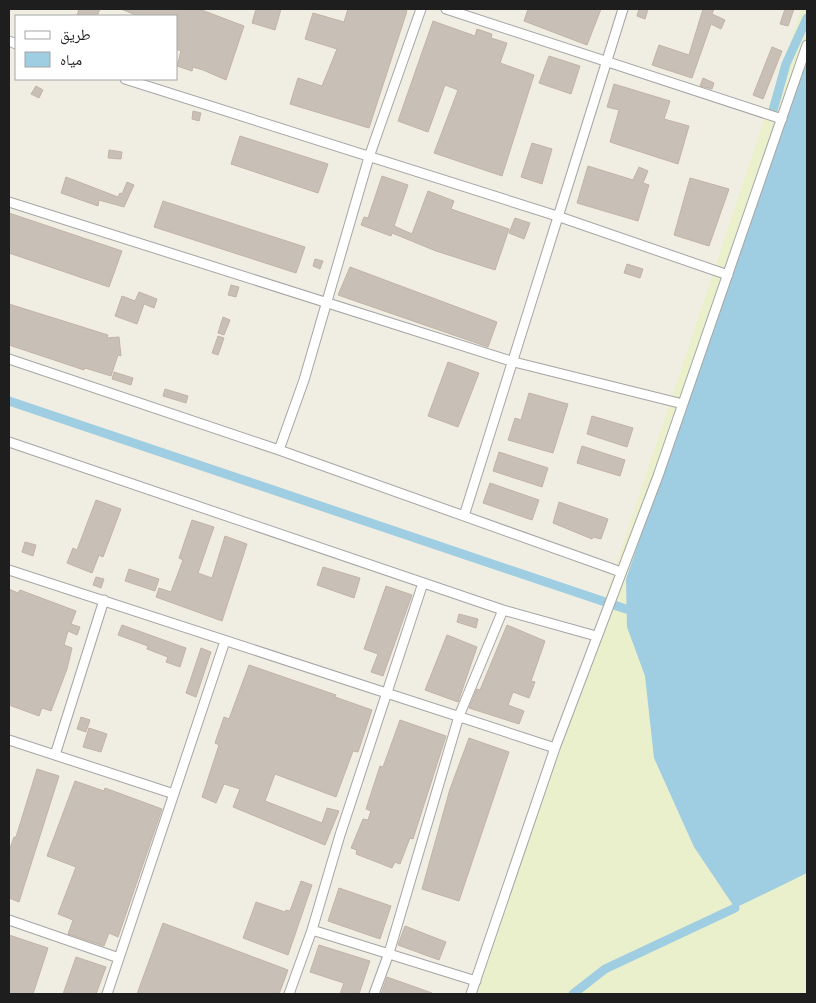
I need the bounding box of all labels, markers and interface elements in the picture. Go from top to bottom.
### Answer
legend [15,15,178,80]
text: طريق [60,26,91,45]
text: مياه [60,51,82,69]

